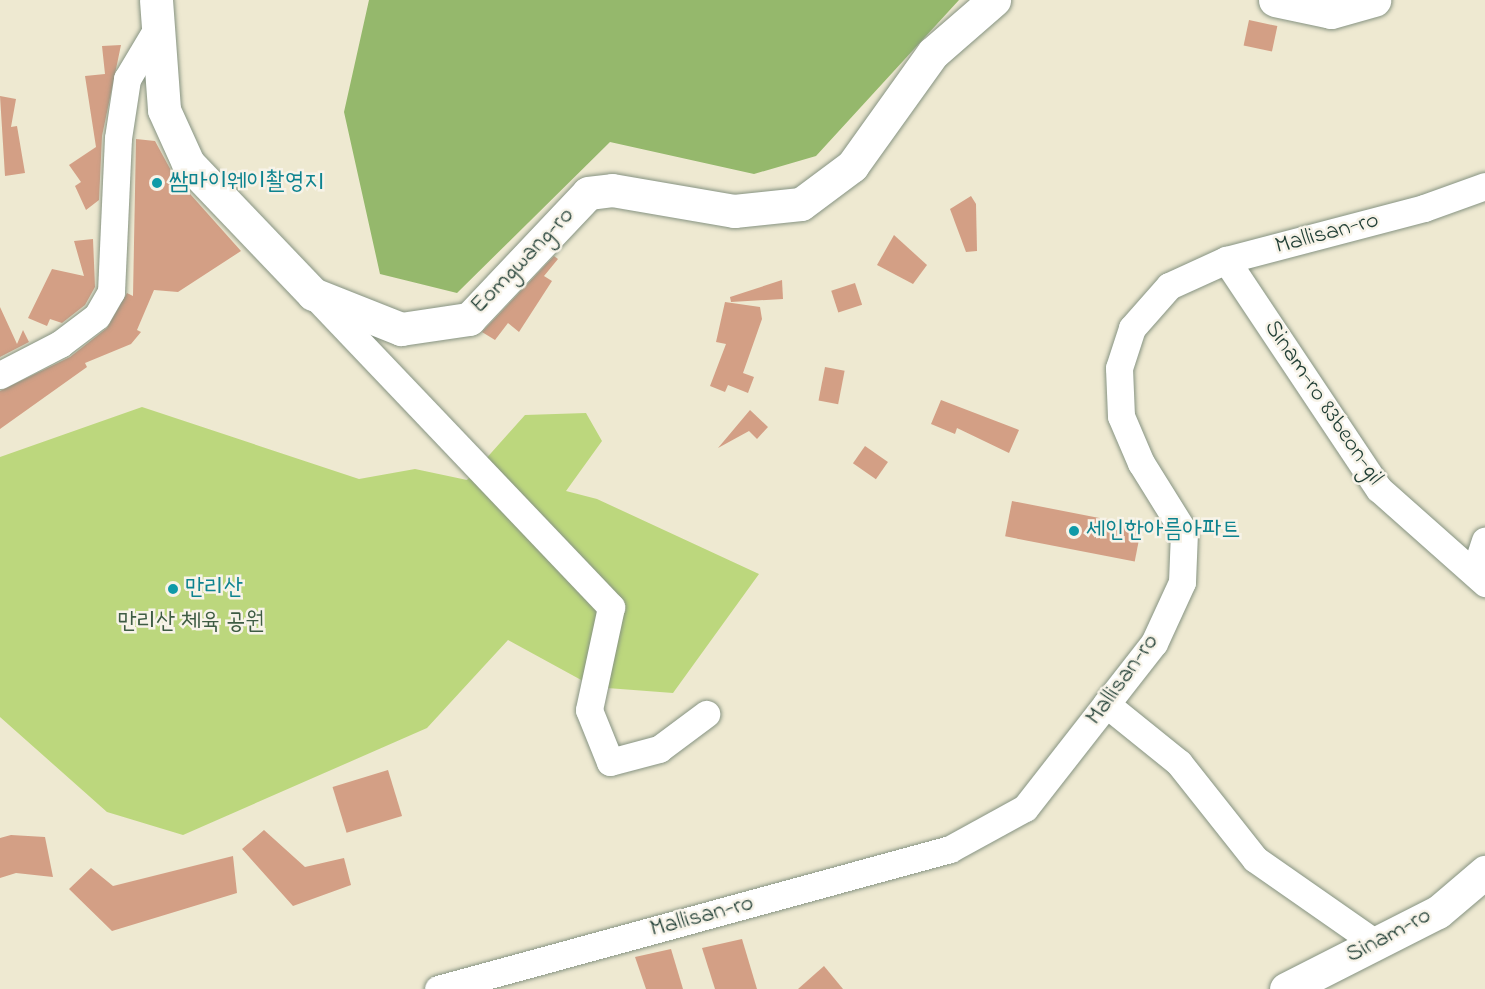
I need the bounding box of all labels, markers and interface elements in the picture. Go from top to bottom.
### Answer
place label: 쌈마이웨이촬영지 [169,169,324,197]
marker: 쌈마이웨이촬영지 [150,176,164,190]
street label: Eomgwang-ro [465,202,581,320]
street label: Mallisan-ro [1272,206,1382,262]
street label: Sinam-ro 83beon-gil [1257,315,1389,491]
place label: 세인한아름아파트 [1086,517,1240,545]
marker: 세인한아름아파트 [1067,524,1081,538]
place label: 만리산 [185,575,243,603]
marker: 만리산 [166,582,180,596]
park label: 만리산 체육 공원 [117,609,265,637]
street label: Mallisan-ro [1080,629,1166,731]
street label: Mallisan-ro [647,889,757,945]
street label: Sinam-ro [1342,902,1436,970]

